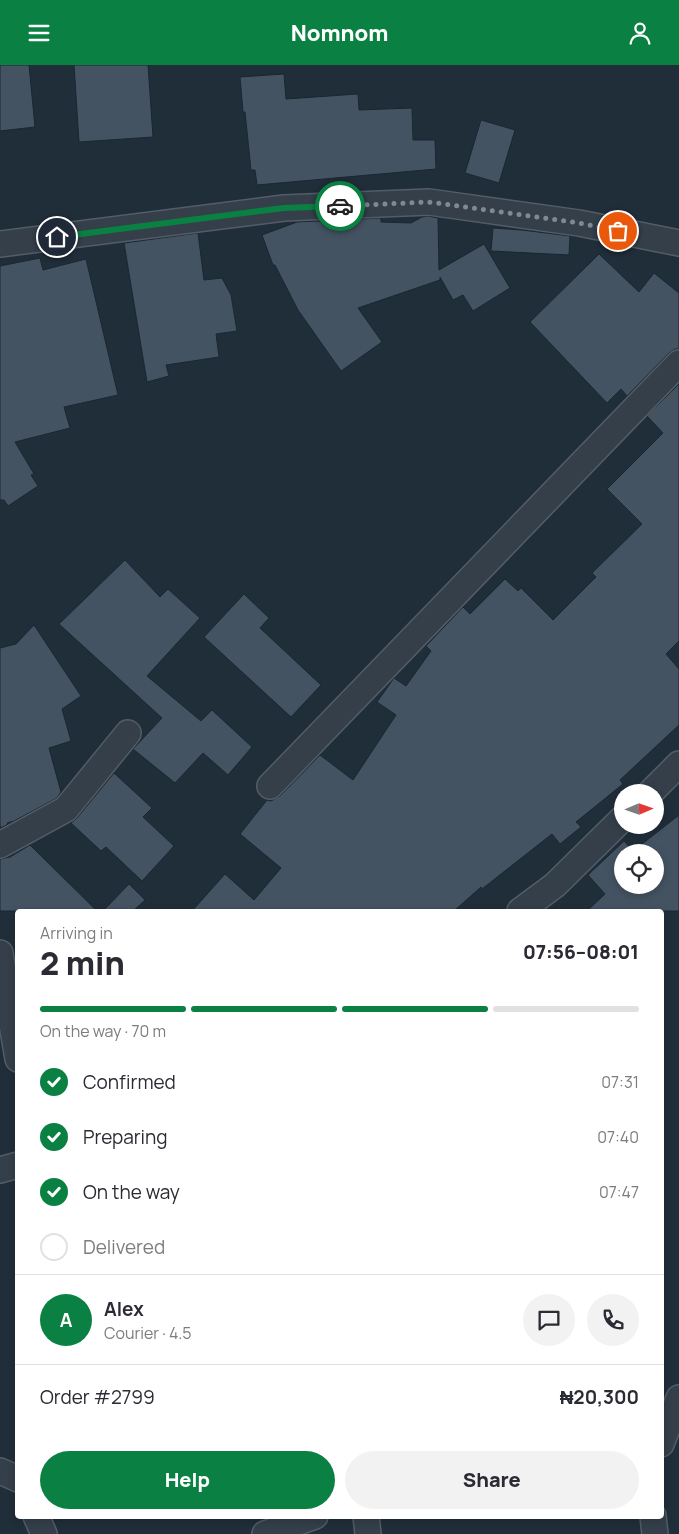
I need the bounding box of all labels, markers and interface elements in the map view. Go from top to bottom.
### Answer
text: Nomnom [291,18,388,48]
icon: menu [25,19,53,47]
icon: person [626,19,654,47]
courier [315,181,365,231]
icon: car [326,192,354,220]
pin [597,210,639,252]
pin [36,216,78,258]
icon: bag [604,217,632,245]
icon: home [43,223,71,251]
north arrow [614,784,664,834]
map controls [614,784,664,894]
button: locate [614,844,664,894]
text: Arriving in [40,922,113,944]
text: 07:56–08:01 [523,939,639,965]
text: 2 min [40,941,125,985]
text: On the way · 70 m [40,1020,166,1042]
icon: check [40,1068,68,1096]
text: Confirmed [83,1069,176,1095]
text: 07:31 [601,1071,639,1093]
icon: check [40,1123,68,1151]
text: Preparing [83,1124,168,1150]
text: 07:40 [597,1126,639,1148]
icon: check [40,1178,68,1206]
text: On the way [83,1179,180,1205]
text: 07:47 [599,1181,639,1203]
text: Delivered [83,1234,165,1260]
button: chat [523,1294,575,1346]
button: phone [587,1294,639,1346]
text: Alex [104,1296,144,1322]
text: A [60,1307,72,1333]
text: Courier · 4.5 [104,1322,191,1344]
text: Order #2799 [40,1384,155,1410]
text: ₦20,300 [560,1384,639,1410]
button: Help [40,1451,335,1509]
button: Share [345,1451,639,1509]

